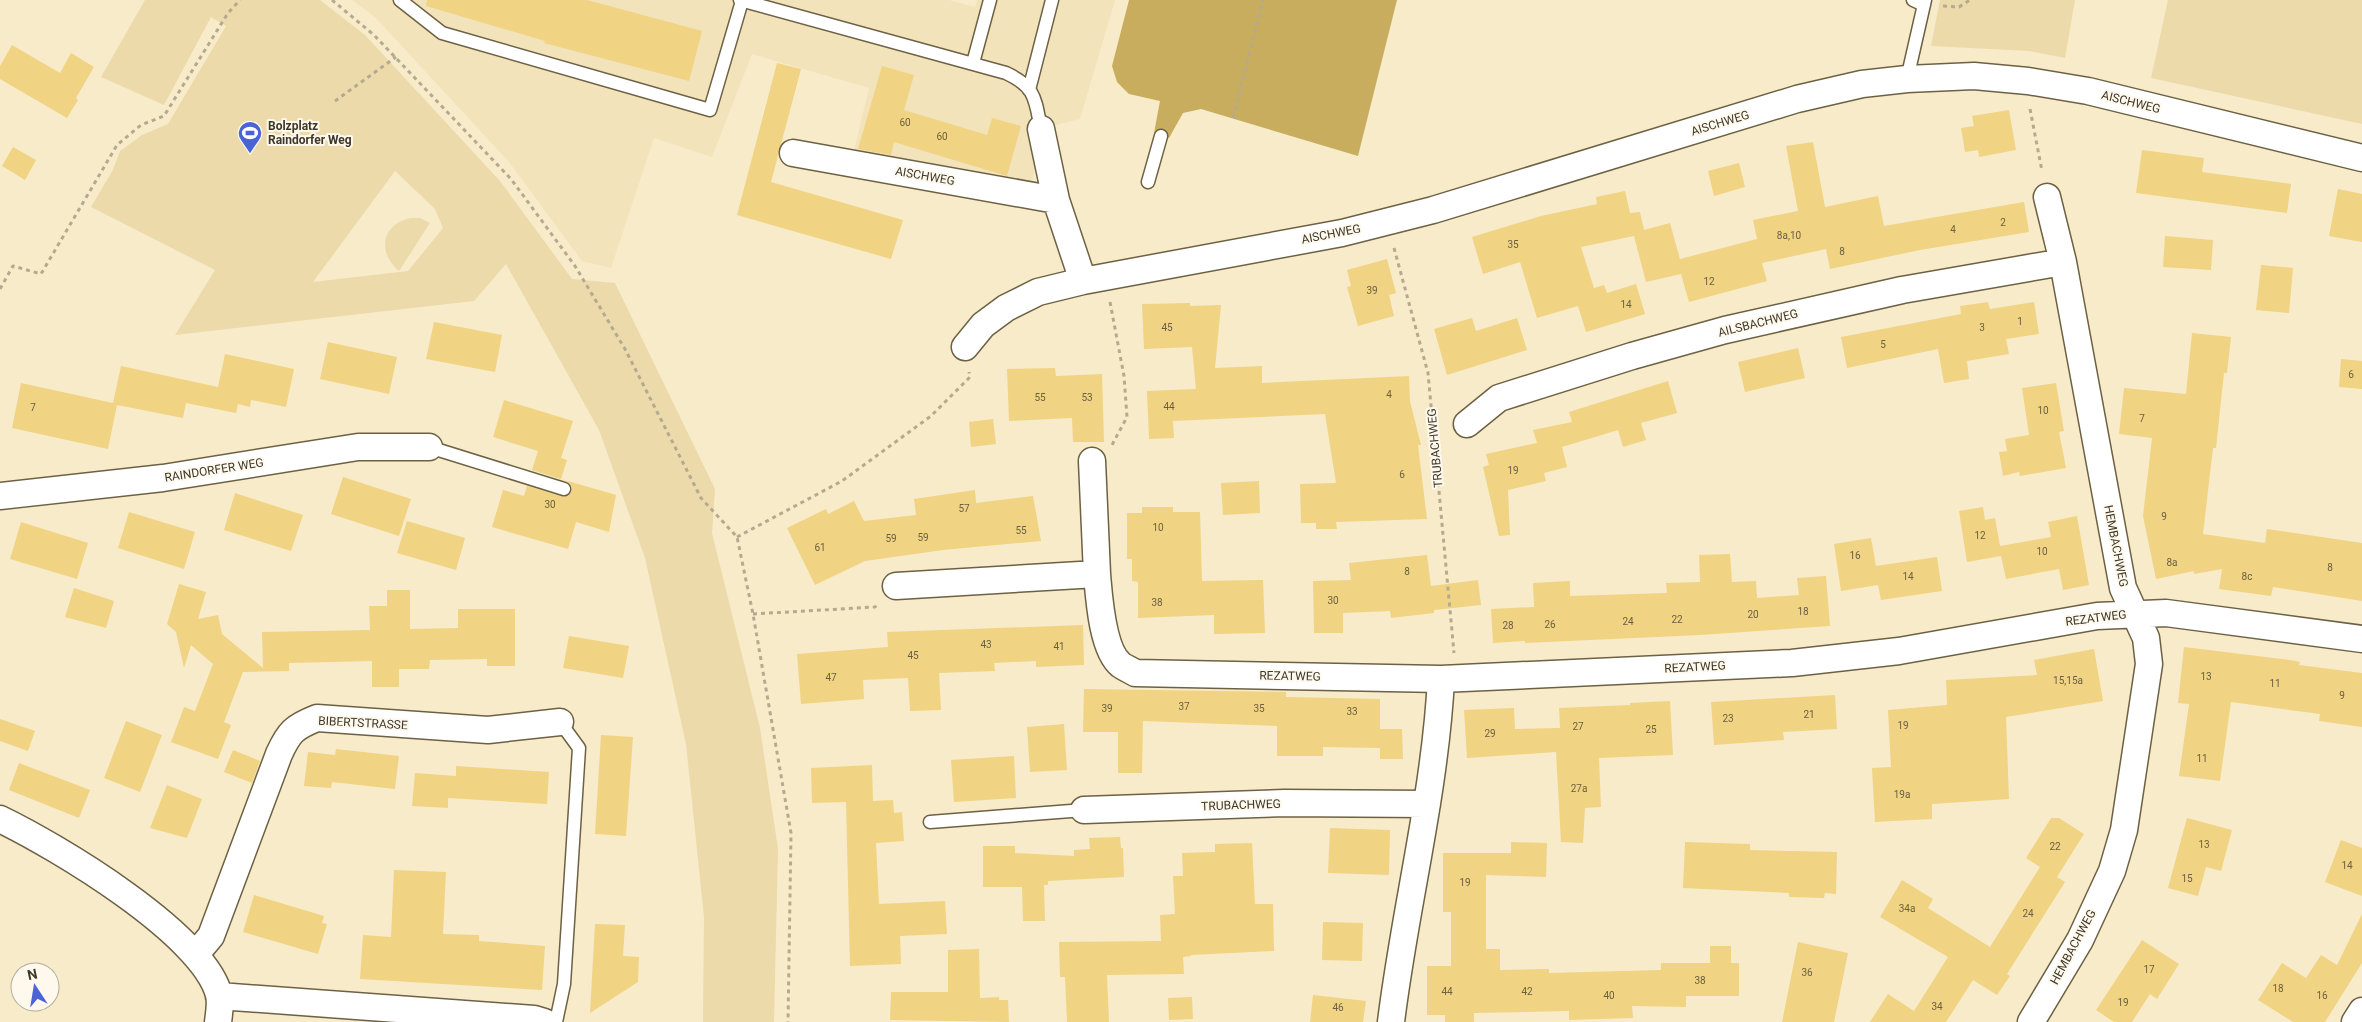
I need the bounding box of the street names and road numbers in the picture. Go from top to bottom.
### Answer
street label: AISCHWEG [2100,88,2162,116]
street label: AISCHWEG [1689,108,1751,138]
street label: AISCHWEG [894,164,956,188]
street label: AISCHWEG [1300,221,1362,247]
street label: AILSBACHWEG [1717,306,1799,340]
street label: TRUBACHWEG [1425,408,1445,488]
street label: RAINDORFER WEG [163,455,265,485]
street label: HEMBACHWEG [2101,504,2131,588]
street label: REZATWEG [2065,607,2127,629]
street label: REZATWEG [1664,658,1726,676]
street label: REZATWEG [1259,668,1321,684]
street label: BIBERTSTRASSE [318,714,408,732]
street label: TRUBACHWEG [1201,797,1281,813]
street label: HEMBACHWEG [2047,907,2099,987]

